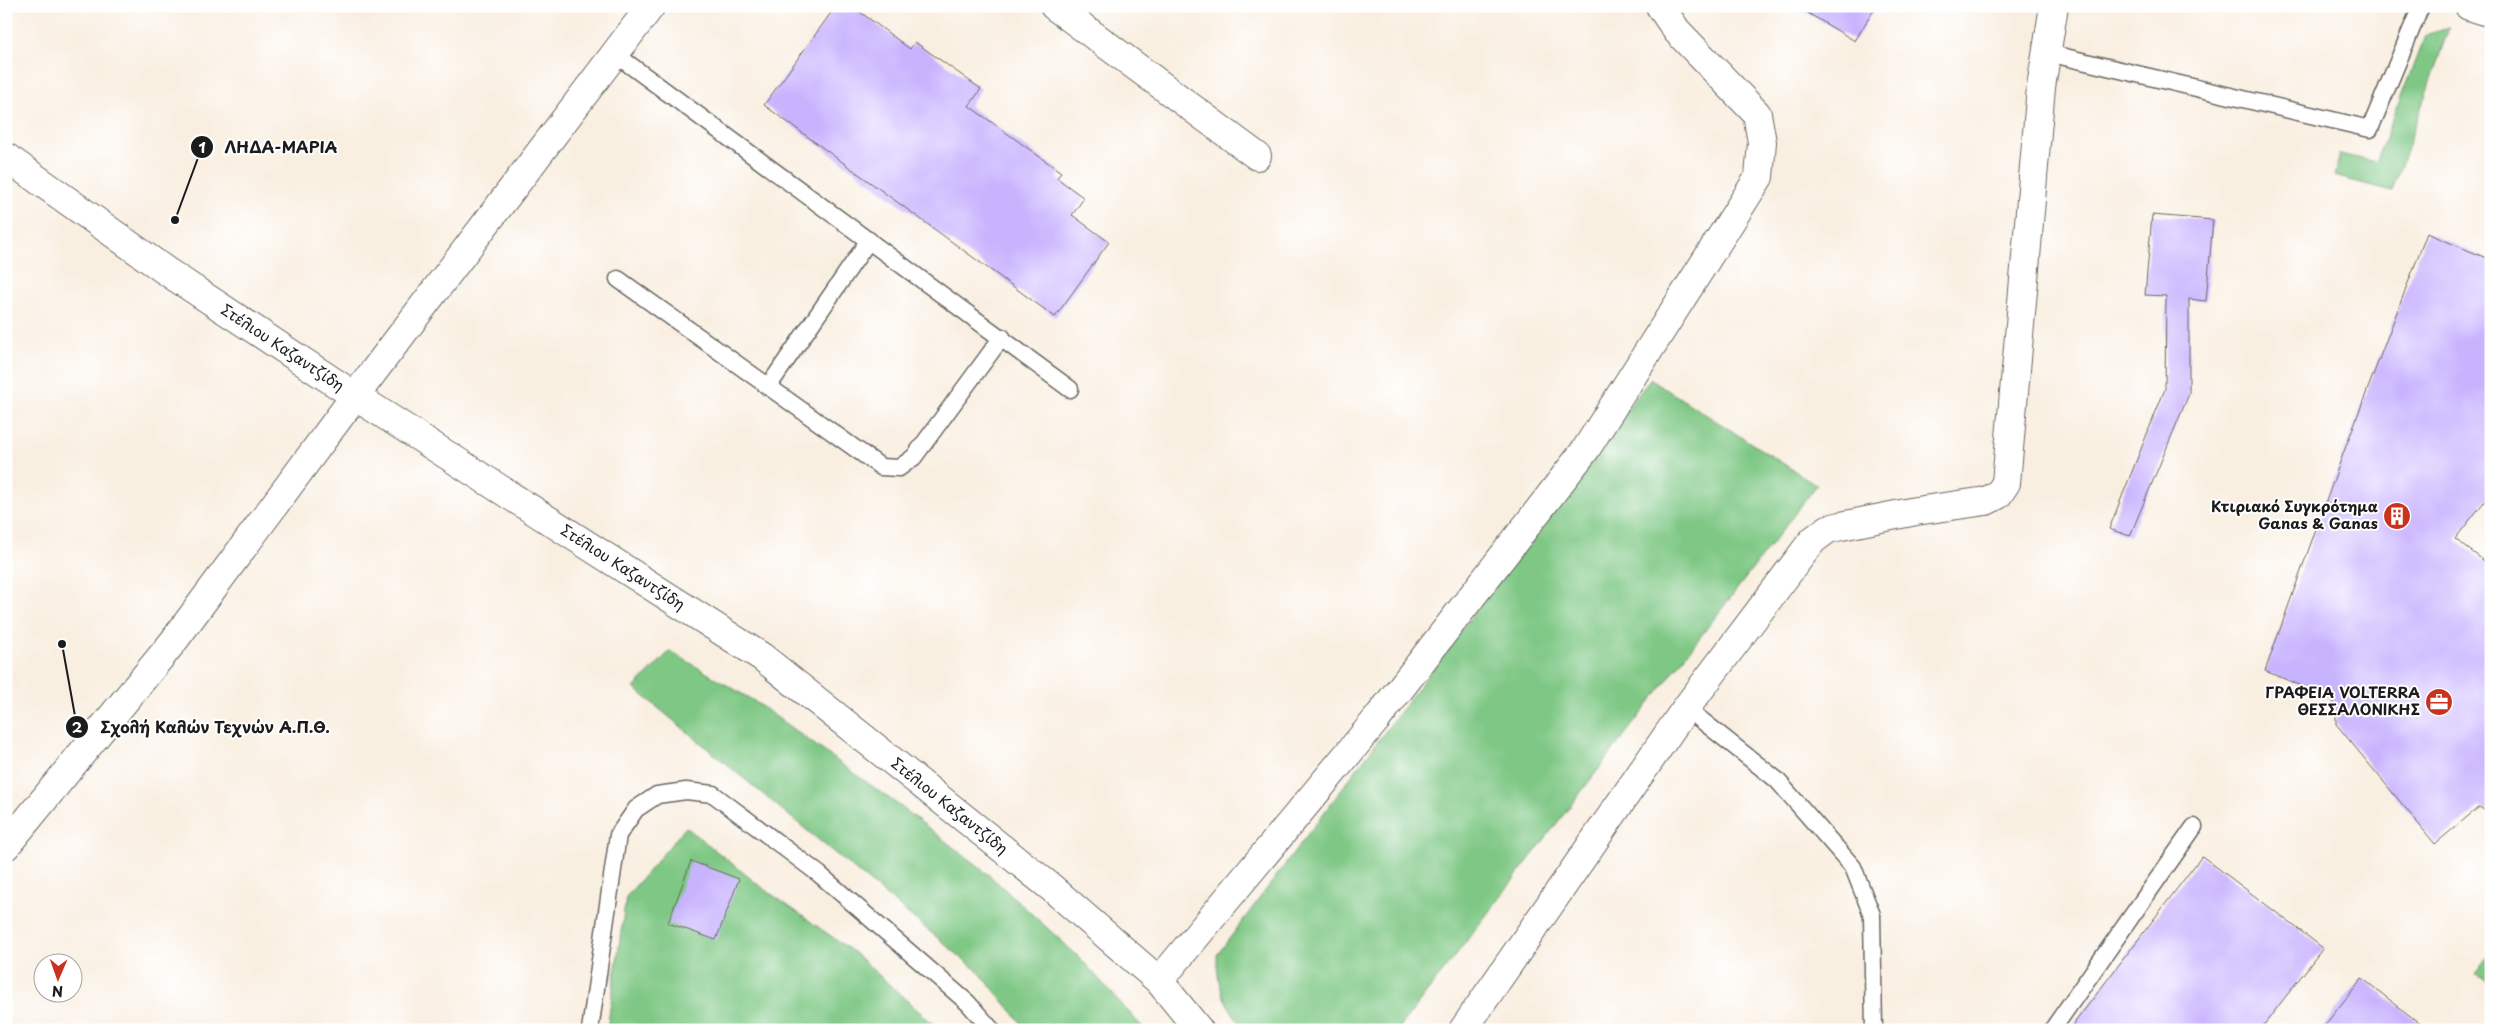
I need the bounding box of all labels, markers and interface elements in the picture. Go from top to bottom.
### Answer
callout: ΛΗΔΑ-ΜΑΡΙΑ [190,132,348,163]
text: ΛΗΔΑ-ΜΑΡΙΑ [224,134,338,158]
text: 1 [198,135,206,158]
street label: Στέλιου Καζαντζίδη [217,297,350,396]
place label: Κτιριακό Συγκρότημα Ganas & Ganas [2211,494,2378,534]
building icon: Κτιριακό Συγκρότημα Ganas & Ganas [2382,501,2412,531]
street label: Στέλιου Καζαντζίδη [557,518,690,615]
place label: ΓΡΑΦΕΙΑ VOLTERRA ΘΕΣΣΑΛΟΝΙΚΗΣ [2265,680,2420,720]
office icon: ΓΡΑΦΕΙΑ VOLTERRA ΘΕΣΣΑΛΟΝΙΚΗΣ [2424,687,2454,717]
callout: Σχολή Καλών Τεχνών Α.Π.Θ. [65,712,340,743]
text: Σχολή Καλών Τεχνών Α.Π.Θ. [100,714,330,738]
text: 2 [72,715,83,738]
street label: Στέλιου Καζαντζίδη [887,751,1014,859]
north arrow [32,954,82,1004]
text: N [52,981,63,1002]

